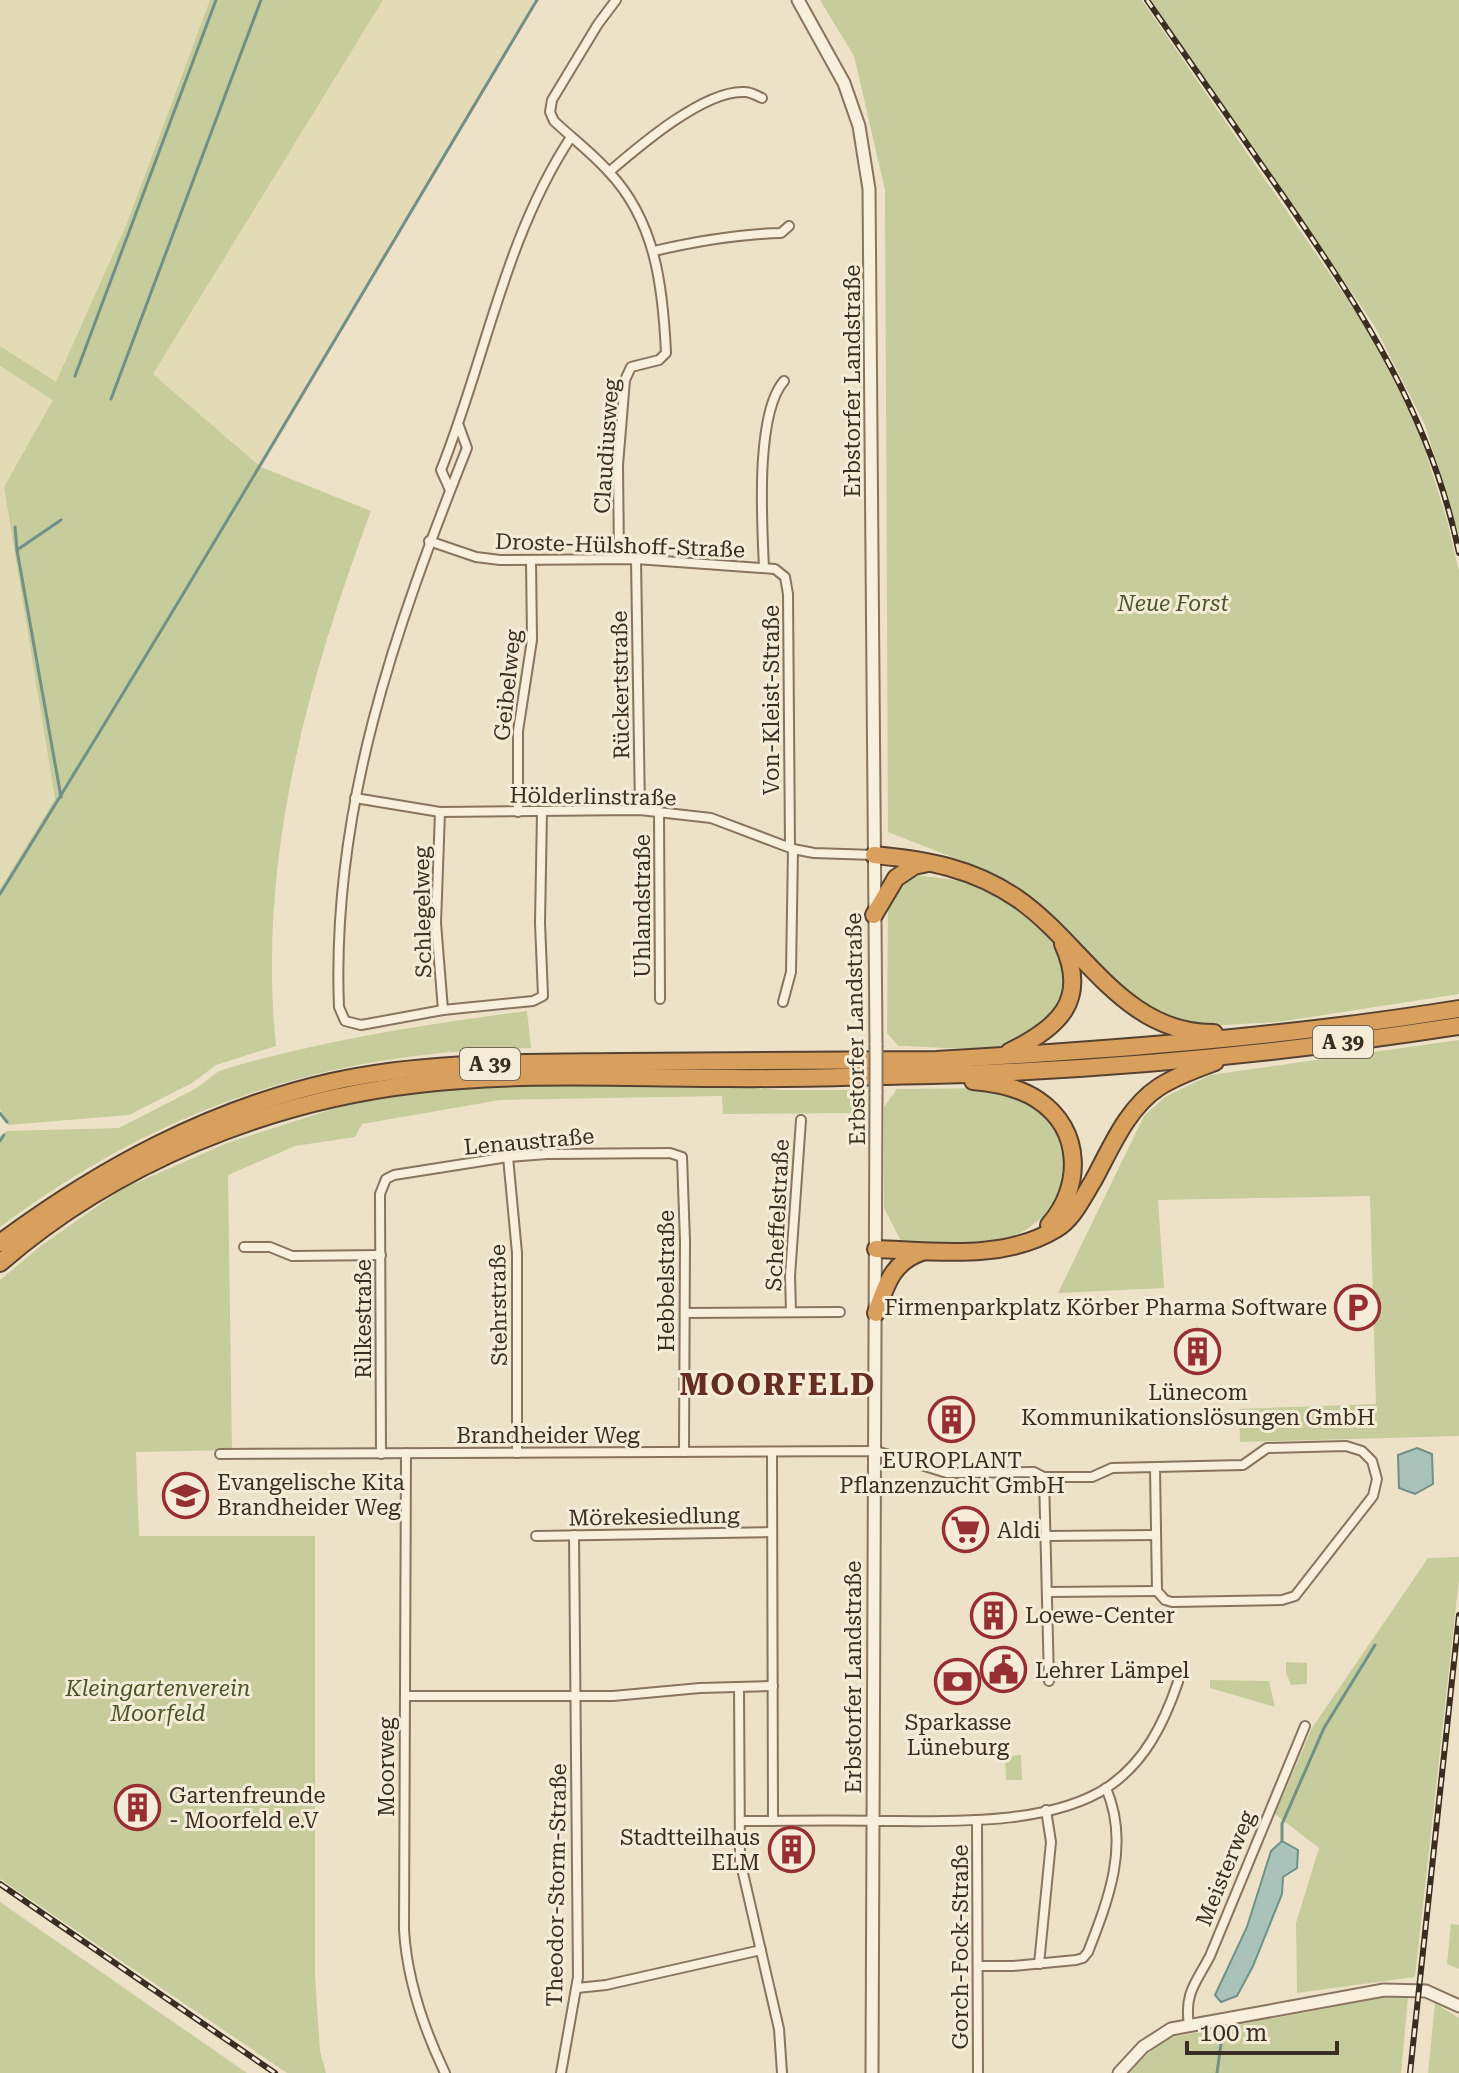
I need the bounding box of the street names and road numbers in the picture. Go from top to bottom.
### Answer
street label: Erbstorfer Landstraße [840,265,865,497]
street label: Claudiusweg [589,377,624,515]
street label: Droste-Hülshoff-Straße [495,529,745,562]
street label: Von-Kleist-Straße [759,605,784,795]
street label: Rückertstraße [607,610,634,760]
street label: Geibelweg [489,628,526,742]
street label: Hölderlinstraße [509,783,677,810]
street label: Uhlandstraße [630,834,655,978]
street label: Schlegelweg [409,845,436,978]
street label: Erbstorfer Landstraße [841,912,870,1146]
road number: A 39 [1313,1026,1373,1058]
road number: A 39 [460,1048,520,1080]
street label: Lenaustraße [463,1123,595,1160]
street label: Scheffelstraße [761,1138,794,1292]
street label: Hebbelstraße [654,1210,679,1352]
street label: Stehrstraße [485,1244,512,1366]
street label: Rilkestraße [351,1259,376,1379]
street label: Brandheider Weg [456,1423,640,1448]
street label: Mörekesiedlung [568,1502,740,1530]
street label: Erbstorfer Landstraße [841,1561,866,1793]
street label: Moorweg [374,1717,399,1817]
street label: Theodor-Storm-Straße [542,1763,571,2007]
street label: Meisterweg [1191,1806,1260,1930]
street label: Gorch-Fock-Straße [948,1844,973,2050]

